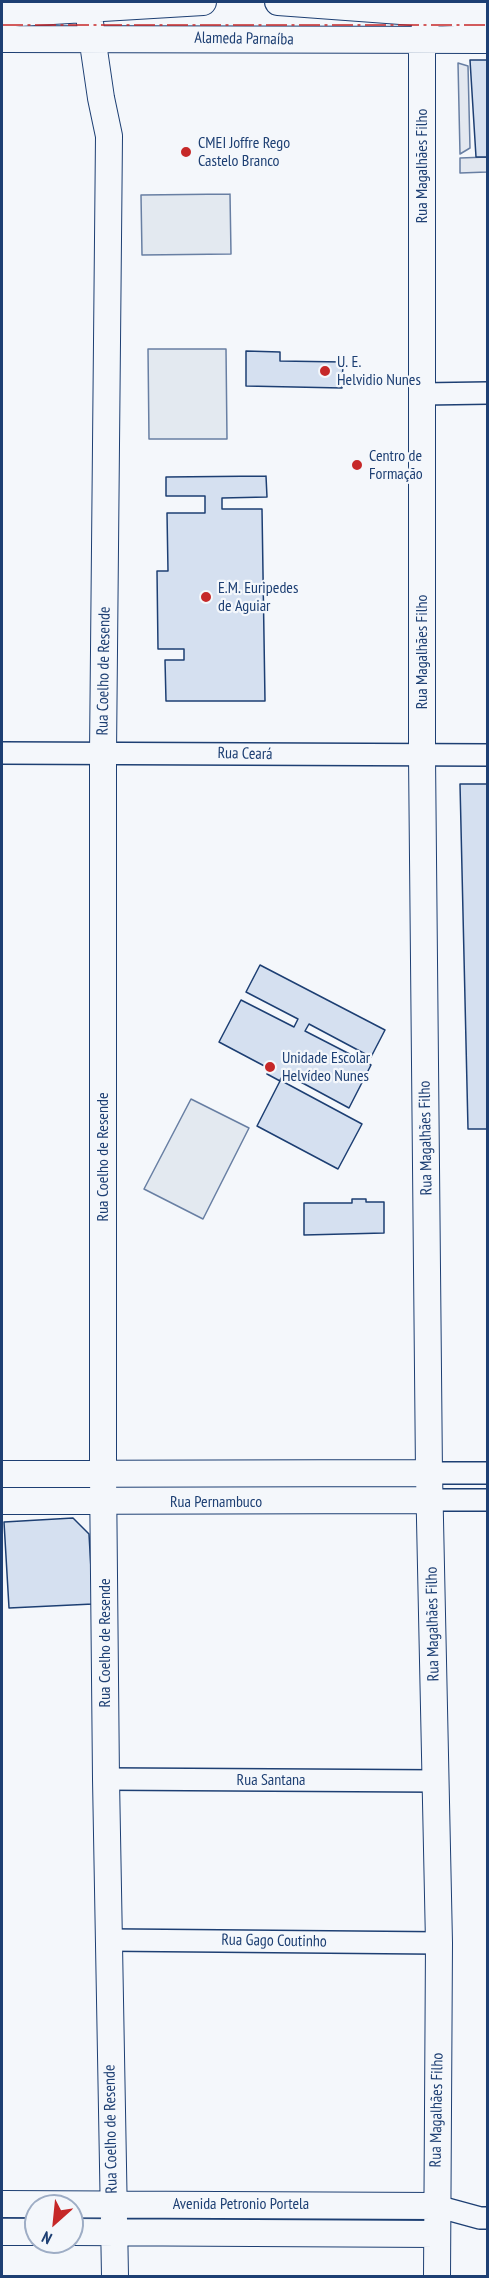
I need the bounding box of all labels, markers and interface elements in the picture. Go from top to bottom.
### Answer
street label: Alameda Parnaíba [194,29,294,49]
street label: Rua Magalhães Filho [412,109,432,223]
place label: CMEI Joffre Rego Castelo Branco [198,133,290,171]
marker: CMEI Joffre Rego Castelo Branco [179,145,193,159]
place label: U. E. Helvidio Nunes [337,352,421,390]
marker: U. E. Helvidio Nunes [318,364,332,378]
place label: Centro de Formação [369,446,423,484]
marker: Centro de Formação [350,458,364,472]
place label: E.M. Euripedes de Aguiar [218,578,298,616]
marker: E.M. Euripedes de Aguiar [199,590,213,604]
street label: Rua Magalhães Filho [412,595,432,709]
street label: Rua Coelho de Resende [93,606,115,736]
street label: Rua Ceará [217,744,273,764]
place label: Unidade Escolar Helvídeo Nunes [282,1048,370,1086]
marker: Unidade Escolar Helvídeo Nunes [263,1060,277,1074]
street label: Rua Magalhães Filho [415,1081,437,1195]
street label: Rua Coelho de Resende [93,1092,113,1222]
street label: Rua Pernambuco [170,1492,262,1512]
street label: Rua Magalhães Filho [422,1567,444,1681]
street label: Rua Coelho de Resende [95,1578,115,1708]
street label: Rua Santana [237,1770,305,1790]
street label: Rua Gago Coutinho [221,1930,327,1952]
street label: Rua Magalhães Filho [426,2053,448,2167]
street label: Rua Coelho de Resende [100,2064,122,2194]
north arrow [24,2194,84,2254]
street label: Avenida Petronio Portela [173,2194,309,2214]
text: N [38,2227,55,2249]

